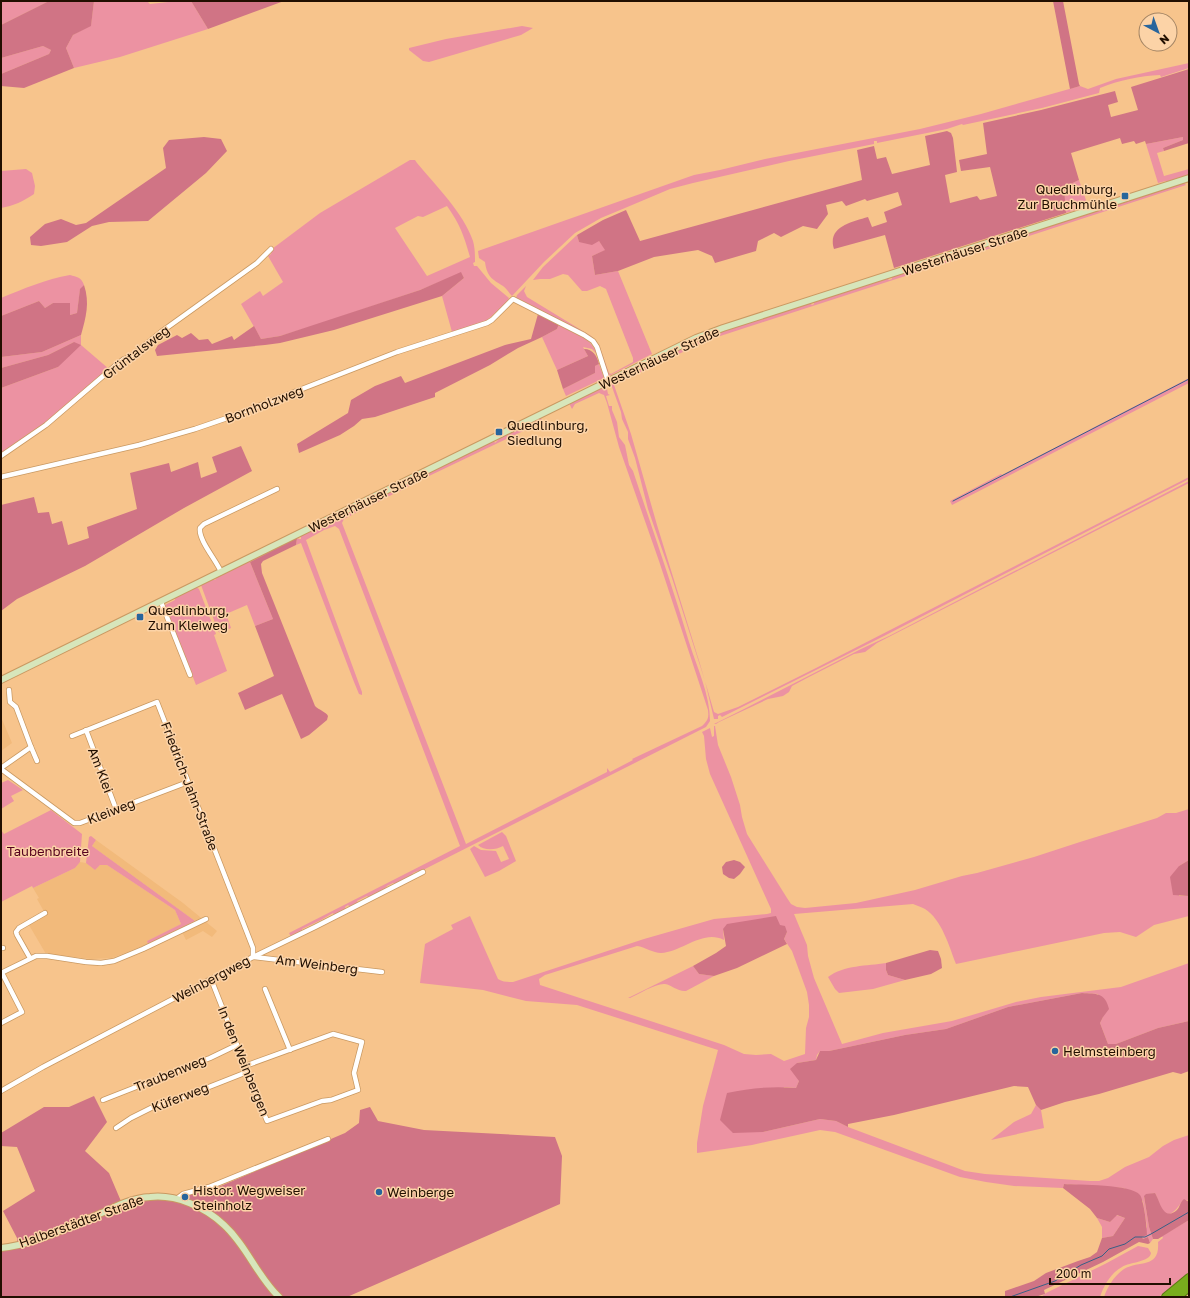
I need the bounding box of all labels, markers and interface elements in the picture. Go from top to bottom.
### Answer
north arrow [1138,12,1178,52]
text: N [1157,32,1172,48]
place label: Quedlinburg, Zur Bruchmühle [1018,181,1117,212]
marker: Quedlinburg, Zur Bruchmühle [1120,191,1130,201]
street label: Westerhäuser Straße [900,223,1030,279]
street label: Grüntalsweg [99,322,173,382]
street label: Westerhäuser Straße [596,323,722,393]
street label: Bornholzweg [223,382,305,426]
place label: Quedlinburg, Siedlung [507,417,588,448]
marker: Quedlinburg, Siedlung [494,427,504,437]
street label: Westerhäuser Straße [306,464,430,536]
place label: Quedlinburg, Zum Kleiweg [148,602,229,633]
marker: Quedlinburg, Zum Kleiweg [135,612,145,622]
street label: Friedrich-Jahn-Straße [158,719,222,853]
street label: Am Klei [85,745,117,795]
street label: Kleiweg [85,795,137,827]
park label: Taubenbreite [7,843,89,859]
street label: Am Weinberg [275,951,359,977]
street label: Weinbergweg [170,952,252,1006]
street label: In den Weinbergen [215,1004,273,1118]
place label: Helmsteinberg [1063,1043,1156,1059]
marker: Helmsteinberg [1050,1046,1060,1056]
street label: Traubenweg [132,1051,208,1095]
street label: Küferweg [149,1079,211,1115]
place label: Histor. Wegweiser Steinholz [193,1182,305,1213]
place label: Weinberge [387,1184,454,1200]
marker: Weinberge [374,1187,384,1197]
street label: Halberstädter Straße [17,1191,145,1251]
marker: Histor. Wegweiser Steinholz [180,1192,190,1202]
scale bar [1050,1260,1170,1286]
text: 200 m [1056,1266,1091,1281]

